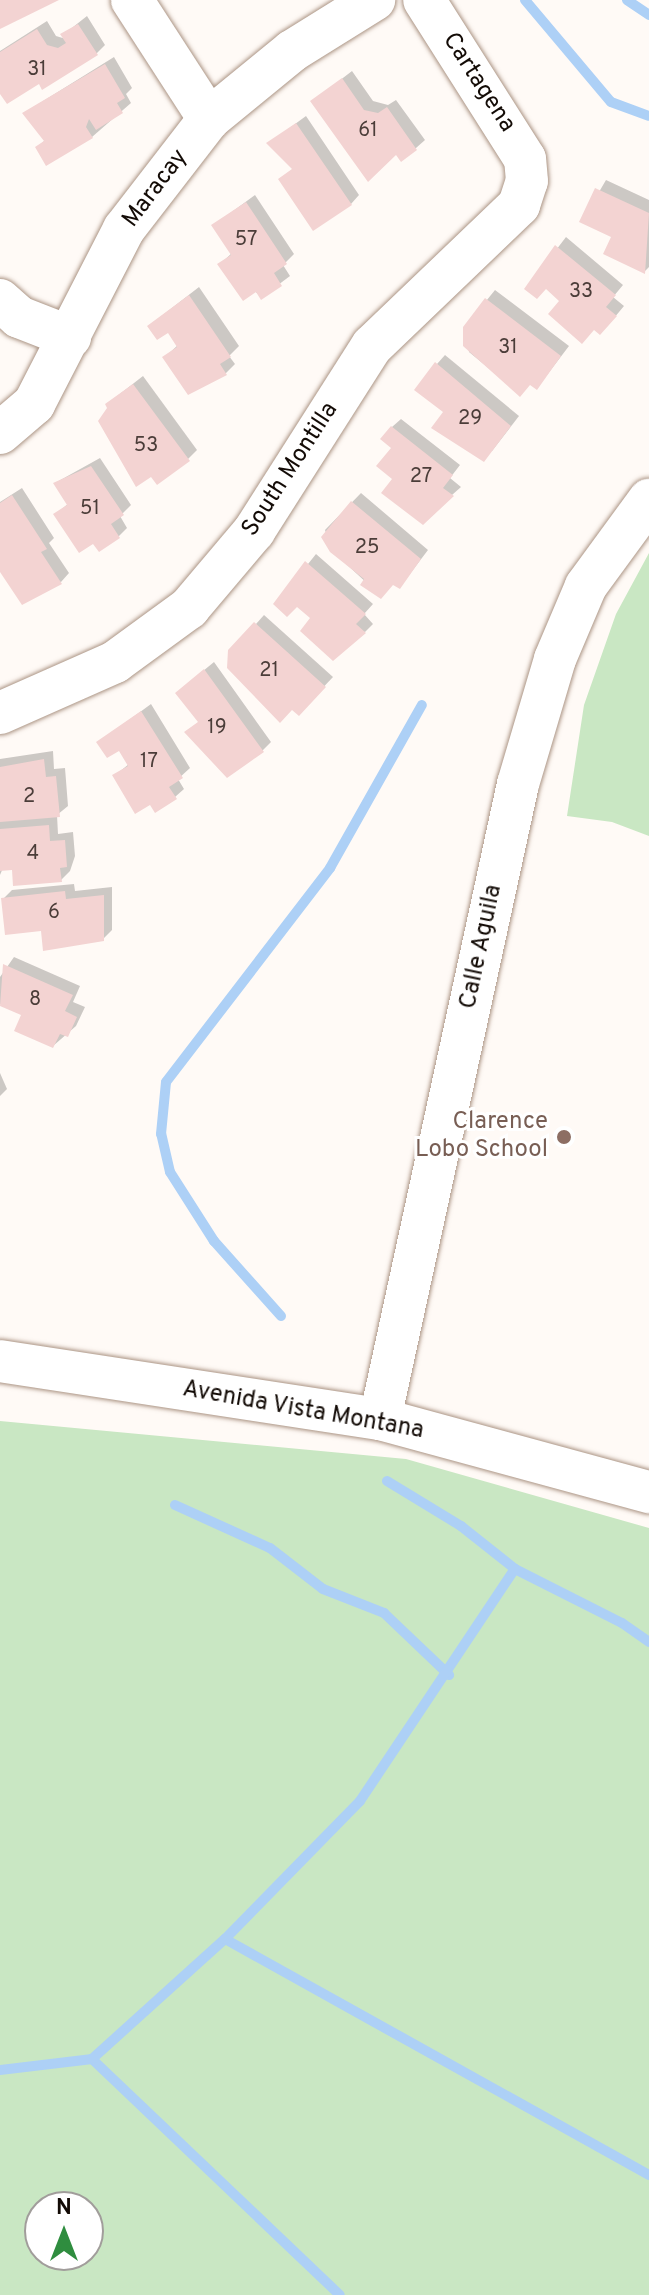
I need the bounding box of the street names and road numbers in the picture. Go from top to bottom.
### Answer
street label: Cartagena [435,28,521,138]
street label: Maracay [117,144,195,234]
street label: South Montilla [237,397,345,543]
street label: Calle Aguila [455,882,509,1012]
street label: Avenida Vista Montana [180,1376,426,1446]

